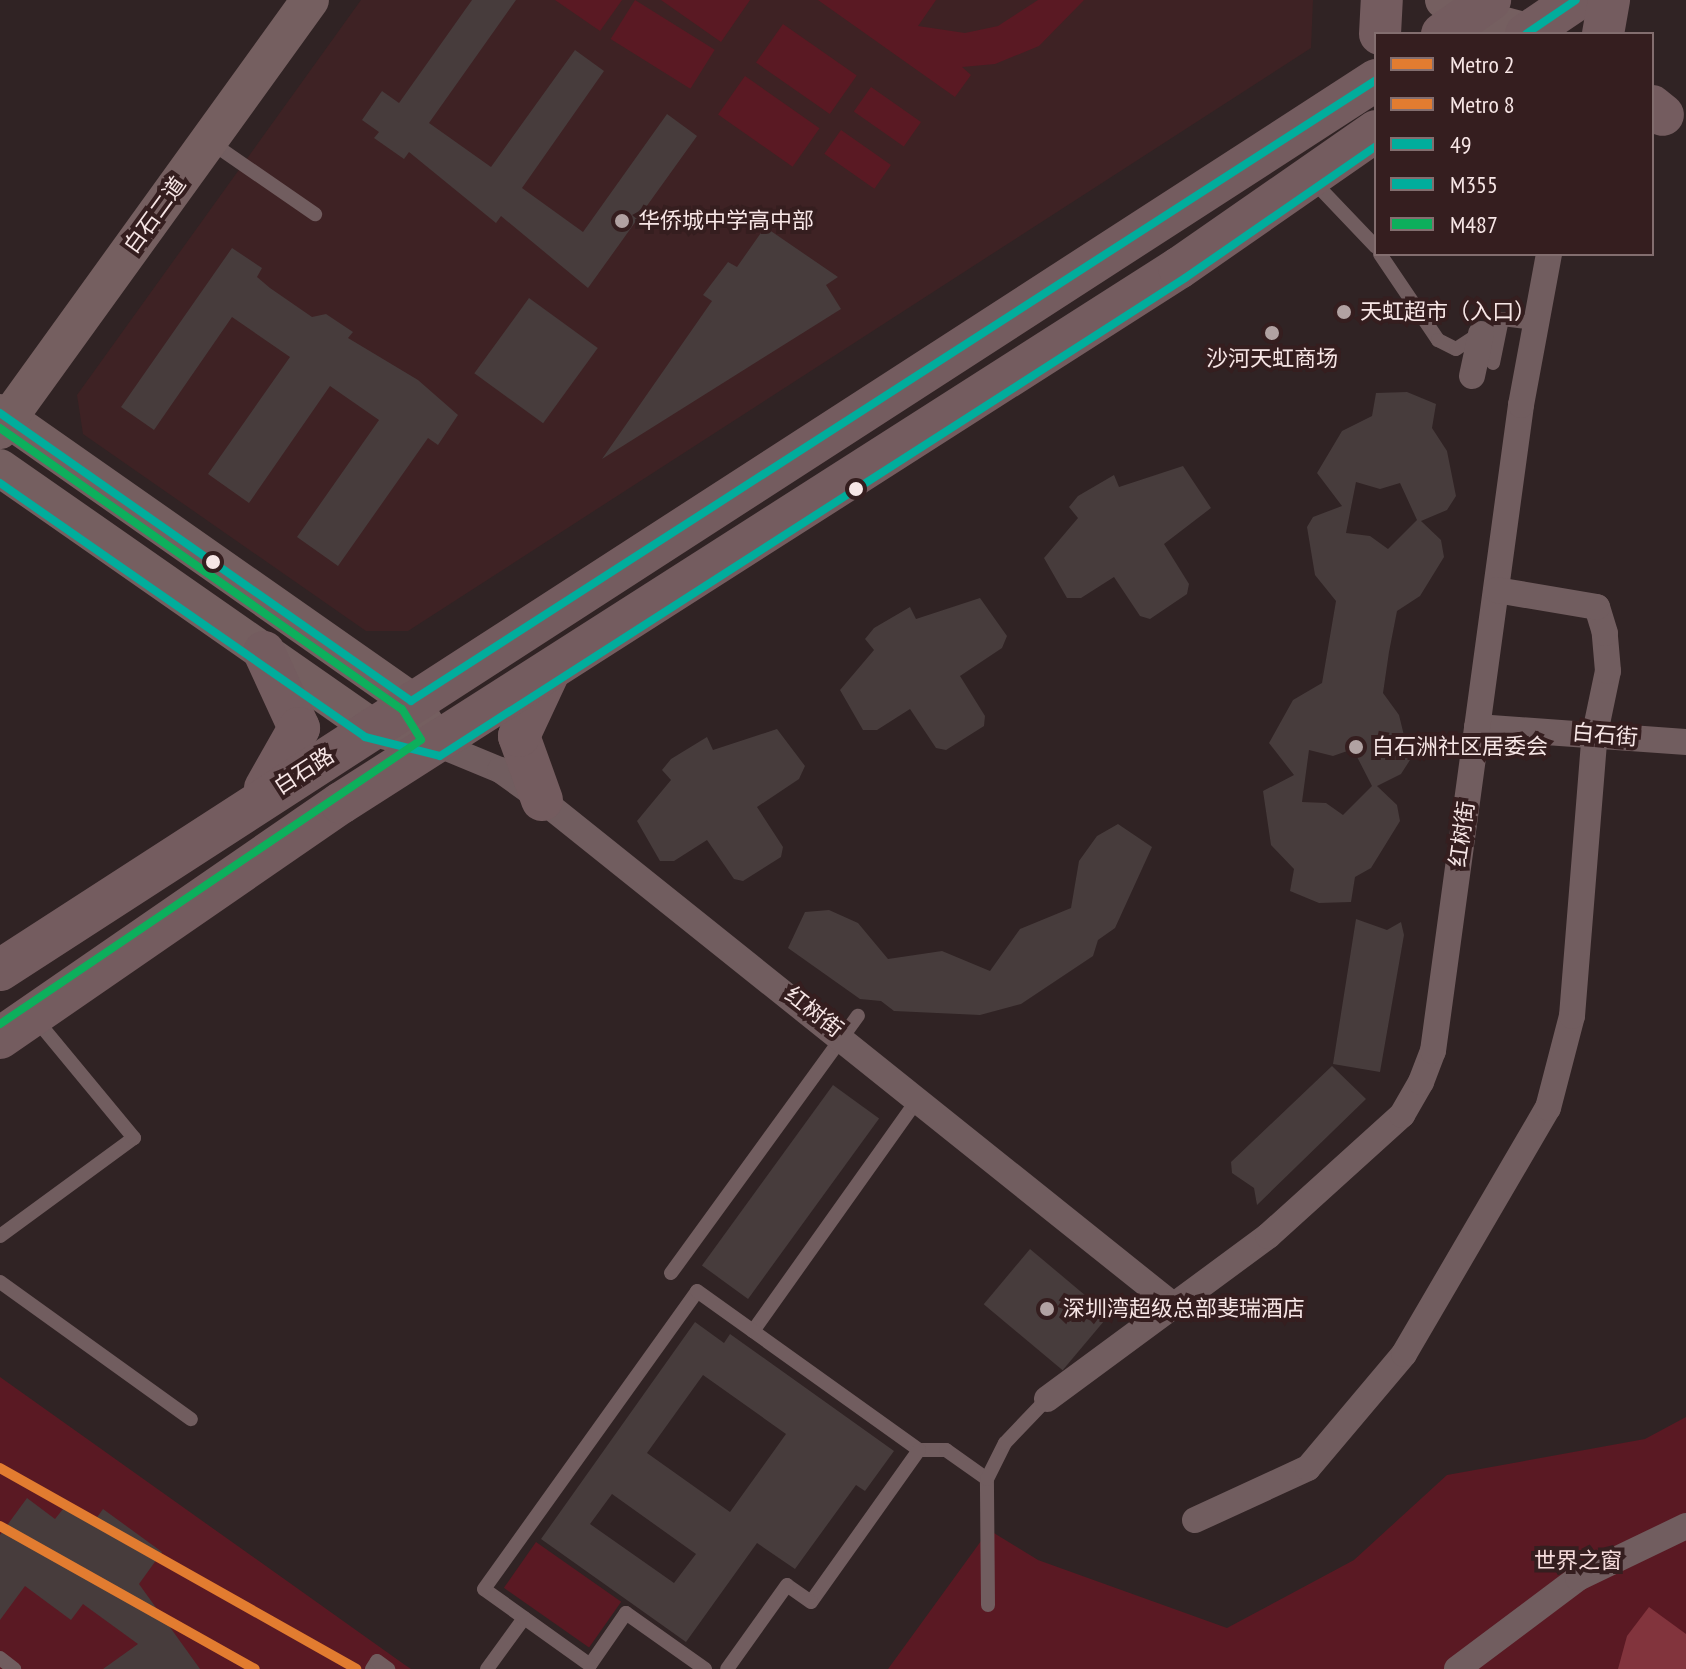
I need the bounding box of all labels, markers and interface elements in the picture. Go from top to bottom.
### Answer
legend [1374,32,1654,256]
text: Metro 2 [1450,49,1515,80]
text: Metro 8 [1450,89,1515,120]
text: 49 [1450,129,1472,160]
text: M355 [1450,169,1498,200]
street label: 白石二道 [118,172,192,258]
place label: 华侨城中学高中部 [638,208,814,234]
text: M487 [1450,209,1498,240]
marker: 华侨城中学高中部 [613,212,631,230]
place label: 天虹超市（入口） [1360,299,1536,325]
marker: 天虹超市（入口） [1335,303,1353,321]
marker: 沙河天虹商场 [1263,324,1281,342]
place label: 沙河天虹商场 [1206,346,1338,372]
unlabelled marker [848,481,864,497]
unlabelled marker [205,554,221,570]
street label: 白石街 [1571,719,1639,751]
place label: 白石洲社区居委会 [1372,734,1548,760]
marker: 白石洲社区居委会 [1347,738,1365,756]
street label: 白石路 [269,742,339,800]
street label: 红树街 [1444,799,1480,869]
street label: 红树街 [780,981,848,1043]
place label: 深圳湾超级总部斐瑞酒店 [1063,1296,1305,1322]
marker: 深圳湾超级总部斐瑞酒店 [1038,1300,1056,1318]
park label: 世界之窗 [1534,1548,1622,1574]

